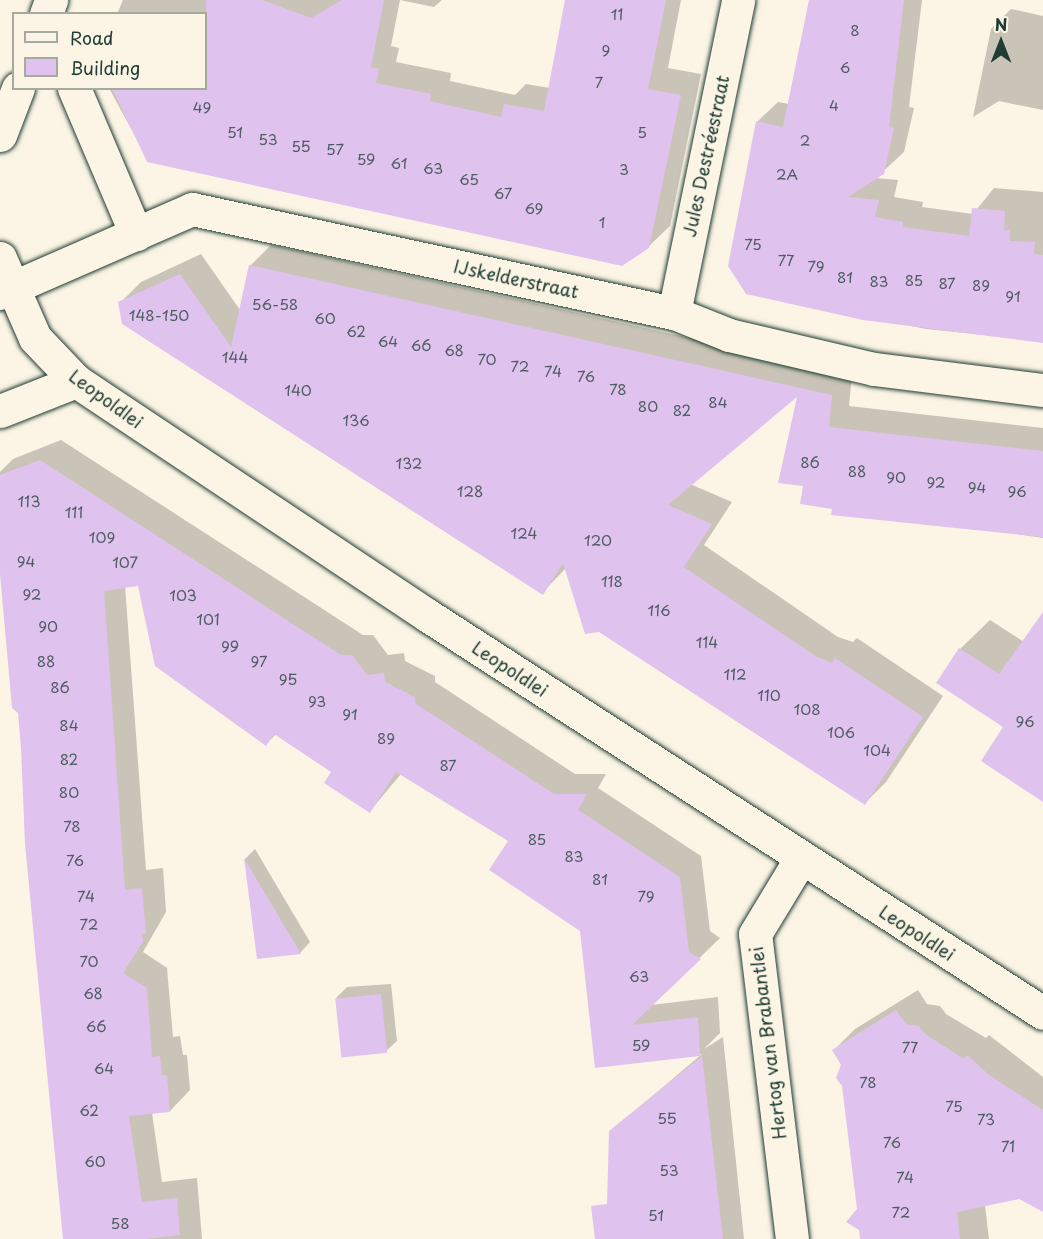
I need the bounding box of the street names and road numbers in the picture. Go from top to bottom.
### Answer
street label: Jules Destréestraat [678,72,734,240]
street label: IJskelderstraat [452,255,580,303]
street label: Leopoldlei [65,365,147,433]
street label: Leopoldlei [468,637,552,701]
street label: Leopoldlei [875,901,959,965]
street label: Hertog van Brabantlei [746,946,790,1140]

